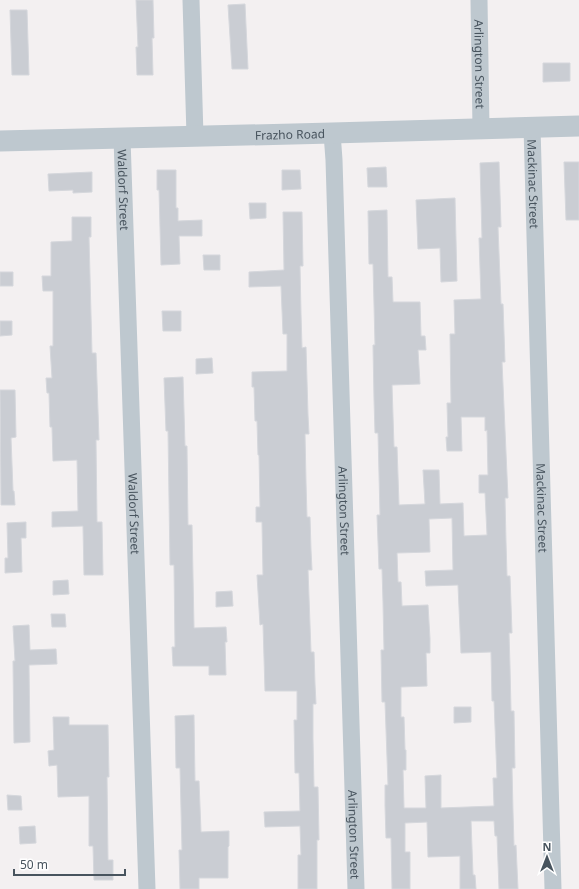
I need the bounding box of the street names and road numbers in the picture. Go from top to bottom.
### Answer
street label: Arlington Street [471,19,489,109]
street label: Frazho Road [255,125,325,143]
street label: Mackinac Street [524,139,543,230]
street label: Waldorf Street [114,149,134,231]
street label: Mackinac Street [533,463,552,553]
street label: Arlington Street [335,466,354,556]
street label: Waldorf Street [125,473,144,555]
street label: Arlington Street [345,790,364,880]

